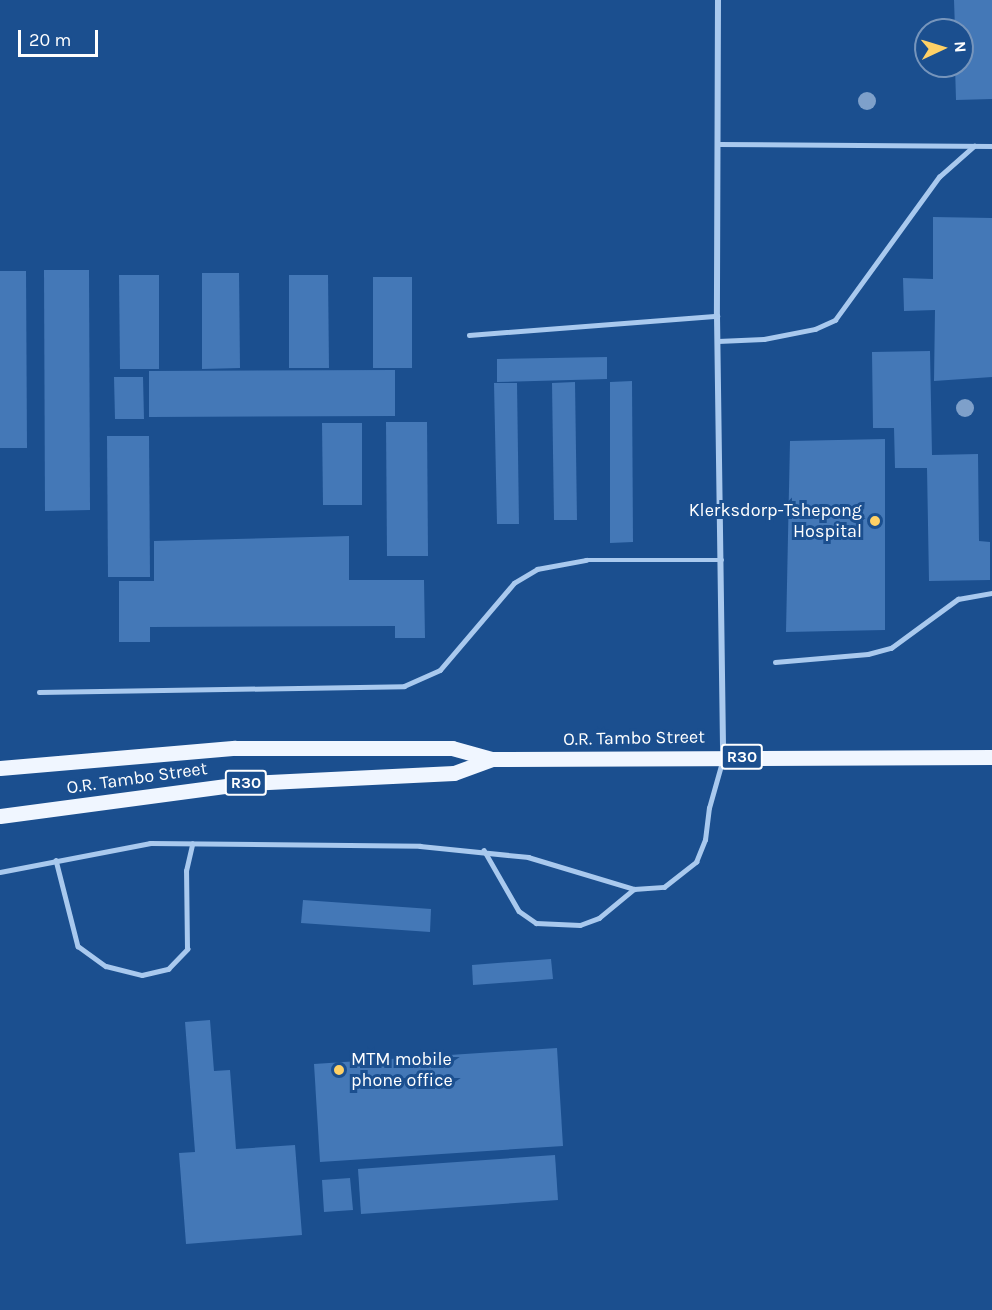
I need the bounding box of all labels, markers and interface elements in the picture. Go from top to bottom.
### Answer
scale bar [21,18,100,56]
north arrow [914,18,974,78]
text: 20 m [29,29,71,51]
text: N [951,40,970,53]
place label: Klerksdorp-Tshepong Hospital [689,500,862,542]
marker: Klerksdorp-Tshepong Hospital [866,512,884,530]
street label: O.R. Tambo Street [563,726,705,750]
road number: R30 [720,744,764,770]
street label: O.R. Tambo Street [65,757,209,799]
road number: R30 [224,770,268,796]
place label: MTM mobile phone office [351,1049,453,1092]
marker: MTM mobile phone office [332,1063,346,1077]

